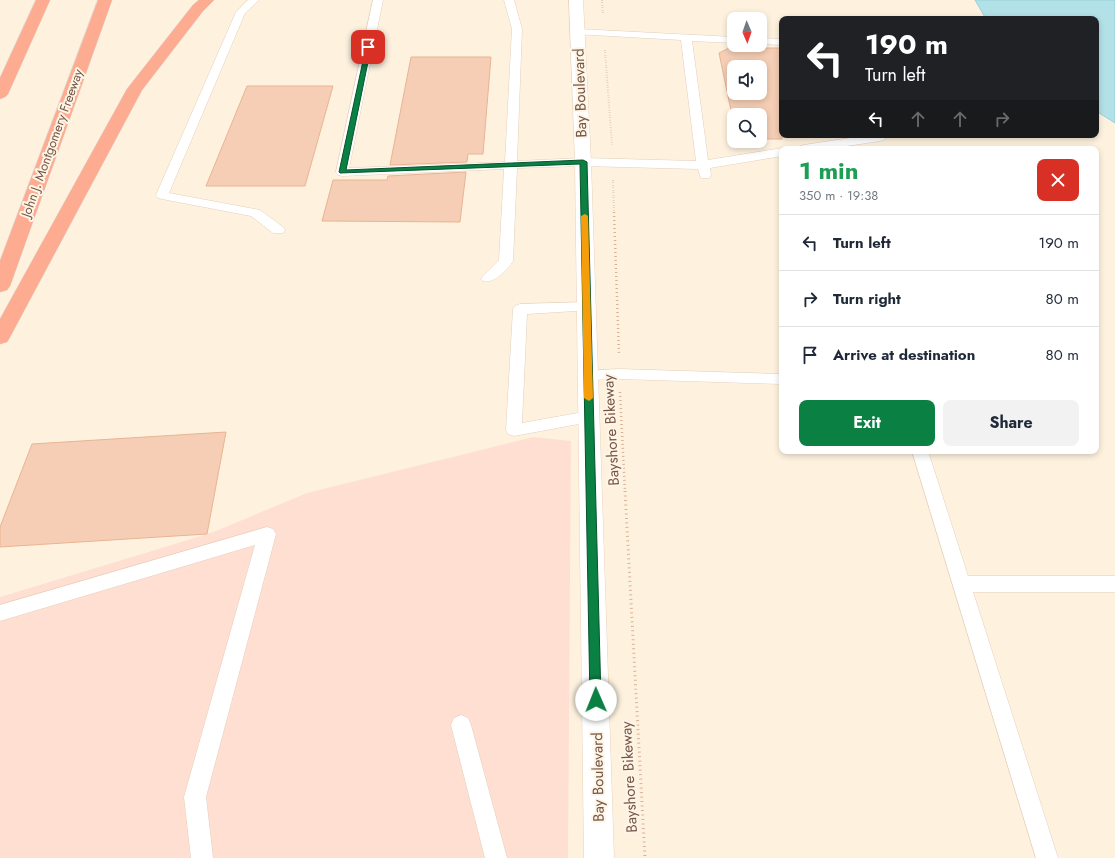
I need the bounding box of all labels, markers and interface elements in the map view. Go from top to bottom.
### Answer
north arrow [727,12,767,52]
map controls [727,12,767,148]
text: 190 m [865,24,948,65]
pin [351,30,385,64]
icon: left [799,32,851,84]
icon: arrive [357,36,379,58]
street label: Bay Boulevard [567,48,593,138]
button: sound [727,60,767,100]
text: Turn left [865,62,925,88]
street label: John J. Montgomery Freeway [16,66,88,222]
button: search [727,108,767,148]
icon: left [865,108,887,130]
icon: ahead [907,108,929,130]
icon: ahead [949,108,971,130]
icon: right [991,108,1013,130]
text: 1 min [799,153,859,188]
button: close [1037,159,1079,201]
text: 350 m · 19:38 [799,186,878,205]
icon: left [799,232,821,254]
text: Turn left [833,232,891,254]
text: 190 m [1038,232,1079,254]
icon: right [799,288,821,310]
text: Turn right [833,288,901,310]
text: 80 m [1046,288,1079,310]
icon: arrive [799,344,821,366]
text: Arrive at destination [833,344,975,366]
text: 80 m [1046,344,1079,366]
street label: Bayshore Bikeway [597,373,625,486]
button: Exit [799,400,935,446]
button: Share [943,400,1079,446]
position arrow [575,679,617,721]
street label: Bayshore Bikeway [615,720,643,833]
street label: Bay Boulevard [586,732,610,822]

